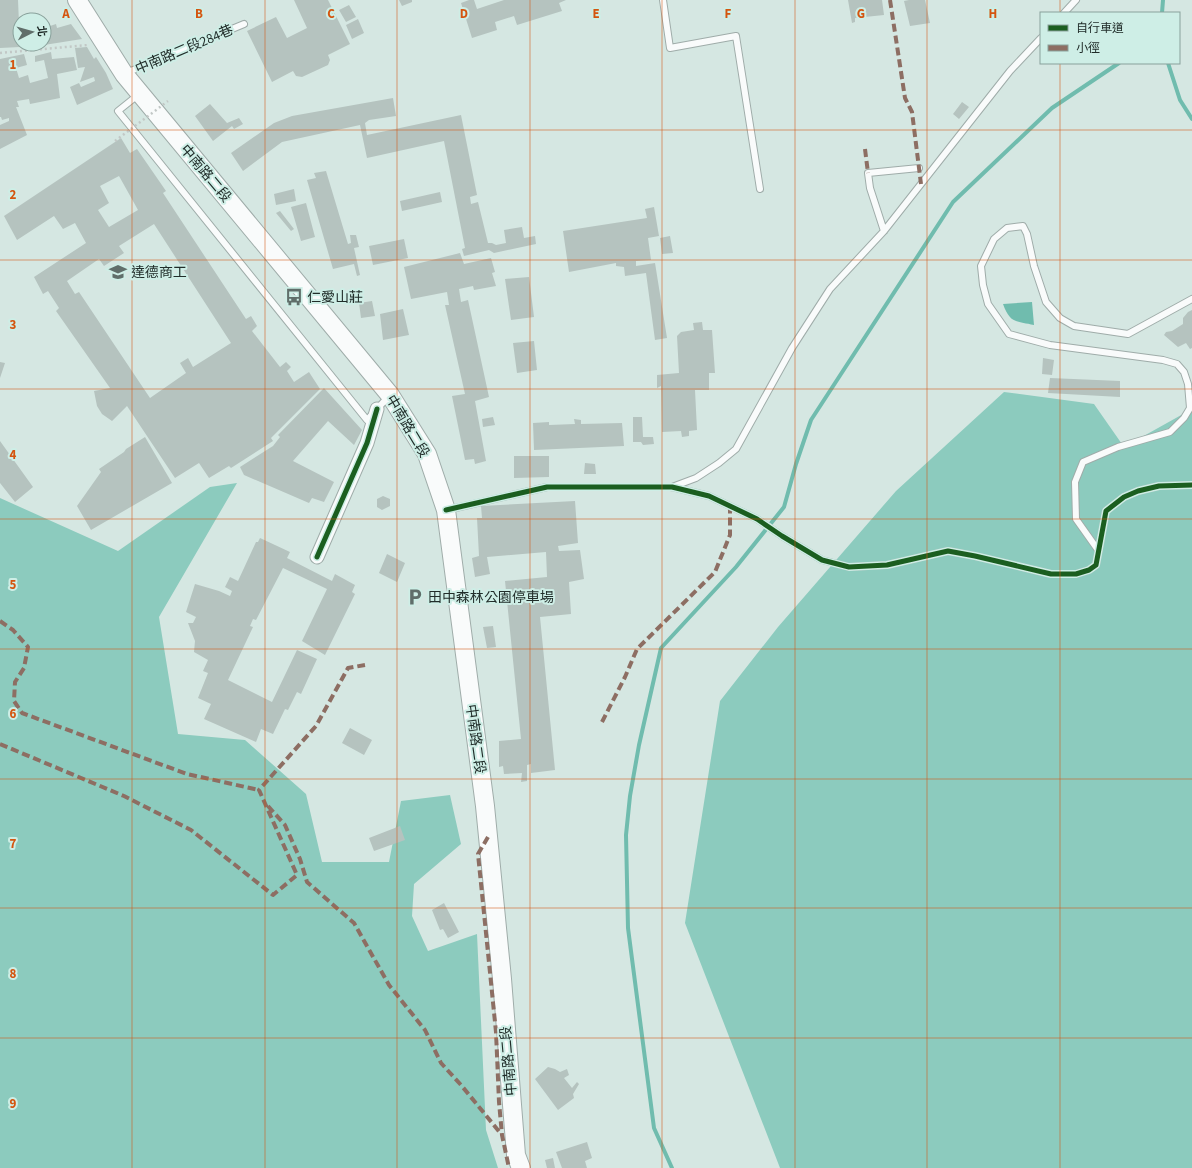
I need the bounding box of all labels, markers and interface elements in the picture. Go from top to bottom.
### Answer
text: A [61,5,70,23]
text: B [195,5,203,23]
text: C [327,5,335,23]
text: D [460,5,468,23]
text: E [592,5,600,23]
text: F [725,5,732,23]
text: G [857,5,865,23]
text: H [989,5,997,23]
north arrow [12,12,52,52]
legend [1040,12,1180,64]
street label: 中南路二段284巷 [132,20,237,80]
text: 自行車道 [1076,20,1124,37]
text: 北 [33,25,49,37]
text: 小徑 [1076,40,1100,57]
text: 1 [10,56,17,74]
street label: 中南路二段 [175,140,235,207]
text: 2 [10,186,17,204]
school or university icon: 達德商工 [108,262,128,282]
place label: 達德商工 [131,263,187,283]
bus stop icon: 仁愛山莊 [284,287,304,307]
place label: 仁愛山莊 [307,288,363,308]
text: 3 [10,316,17,334]
street label: 中南路二段 [381,391,434,462]
text: 4 [10,446,17,464]
text: 5 [10,576,17,594]
parking icon: 田中森林公園停車場 [405,587,425,607]
place label: 田中森林公園停車場 [428,588,554,608]
street label: 中南路二段 [460,703,490,775]
text: 6 [10,705,17,723]
text: 7 [10,835,17,853]
text: 8 [10,965,17,983]
street label: 中南路二段 [496,1025,522,1097]
text: 9 [10,1095,17,1113]

